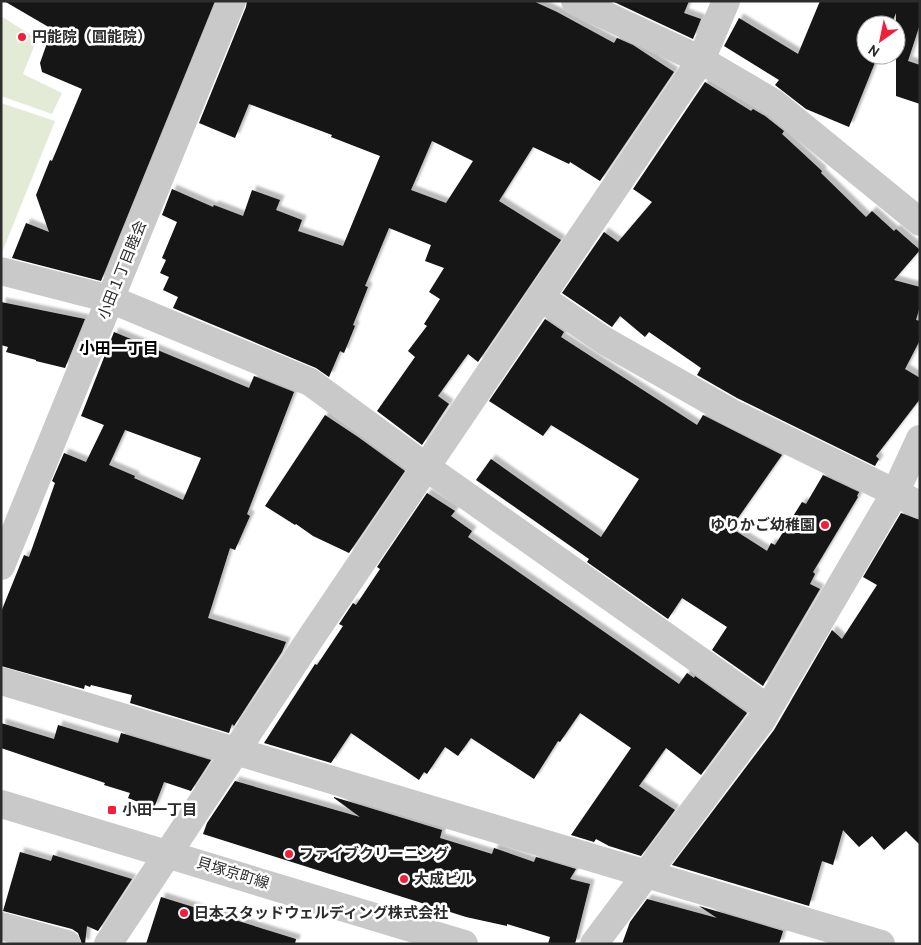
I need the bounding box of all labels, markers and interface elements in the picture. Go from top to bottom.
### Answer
north arrow [856,15,906,65]
place label: 円能院（圓能院） [32,28,152,48]
marker: 円能院（圓能院） [16,31,28,43]
text: N [866,40,884,60]
street label: 小田１丁目睦会 [95,218,152,323]
district label: 小田一丁目 [79,340,159,360]
place label: ゆりかご幼稚園 [710,516,815,536]
marker: ゆりかご幼稚園 [819,519,831,531]
place label: 小田一丁目 [122,802,197,821]
marker: 小田一丁目 [106,804,118,816]
place label: ファイブクリーニング [299,845,449,865]
marker: ファイブクリーニング [283,848,295,860]
street label: 貝塚京町線 [194,854,271,894]
place label: 大成ビル [414,870,474,890]
marker: 大成ビル [398,873,410,885]
place label: 日本スタッドウェルディング株式会社 [194,904,448,924]
marker: 日本スタッドウェルディング株式会社 [178,907,190,919]

